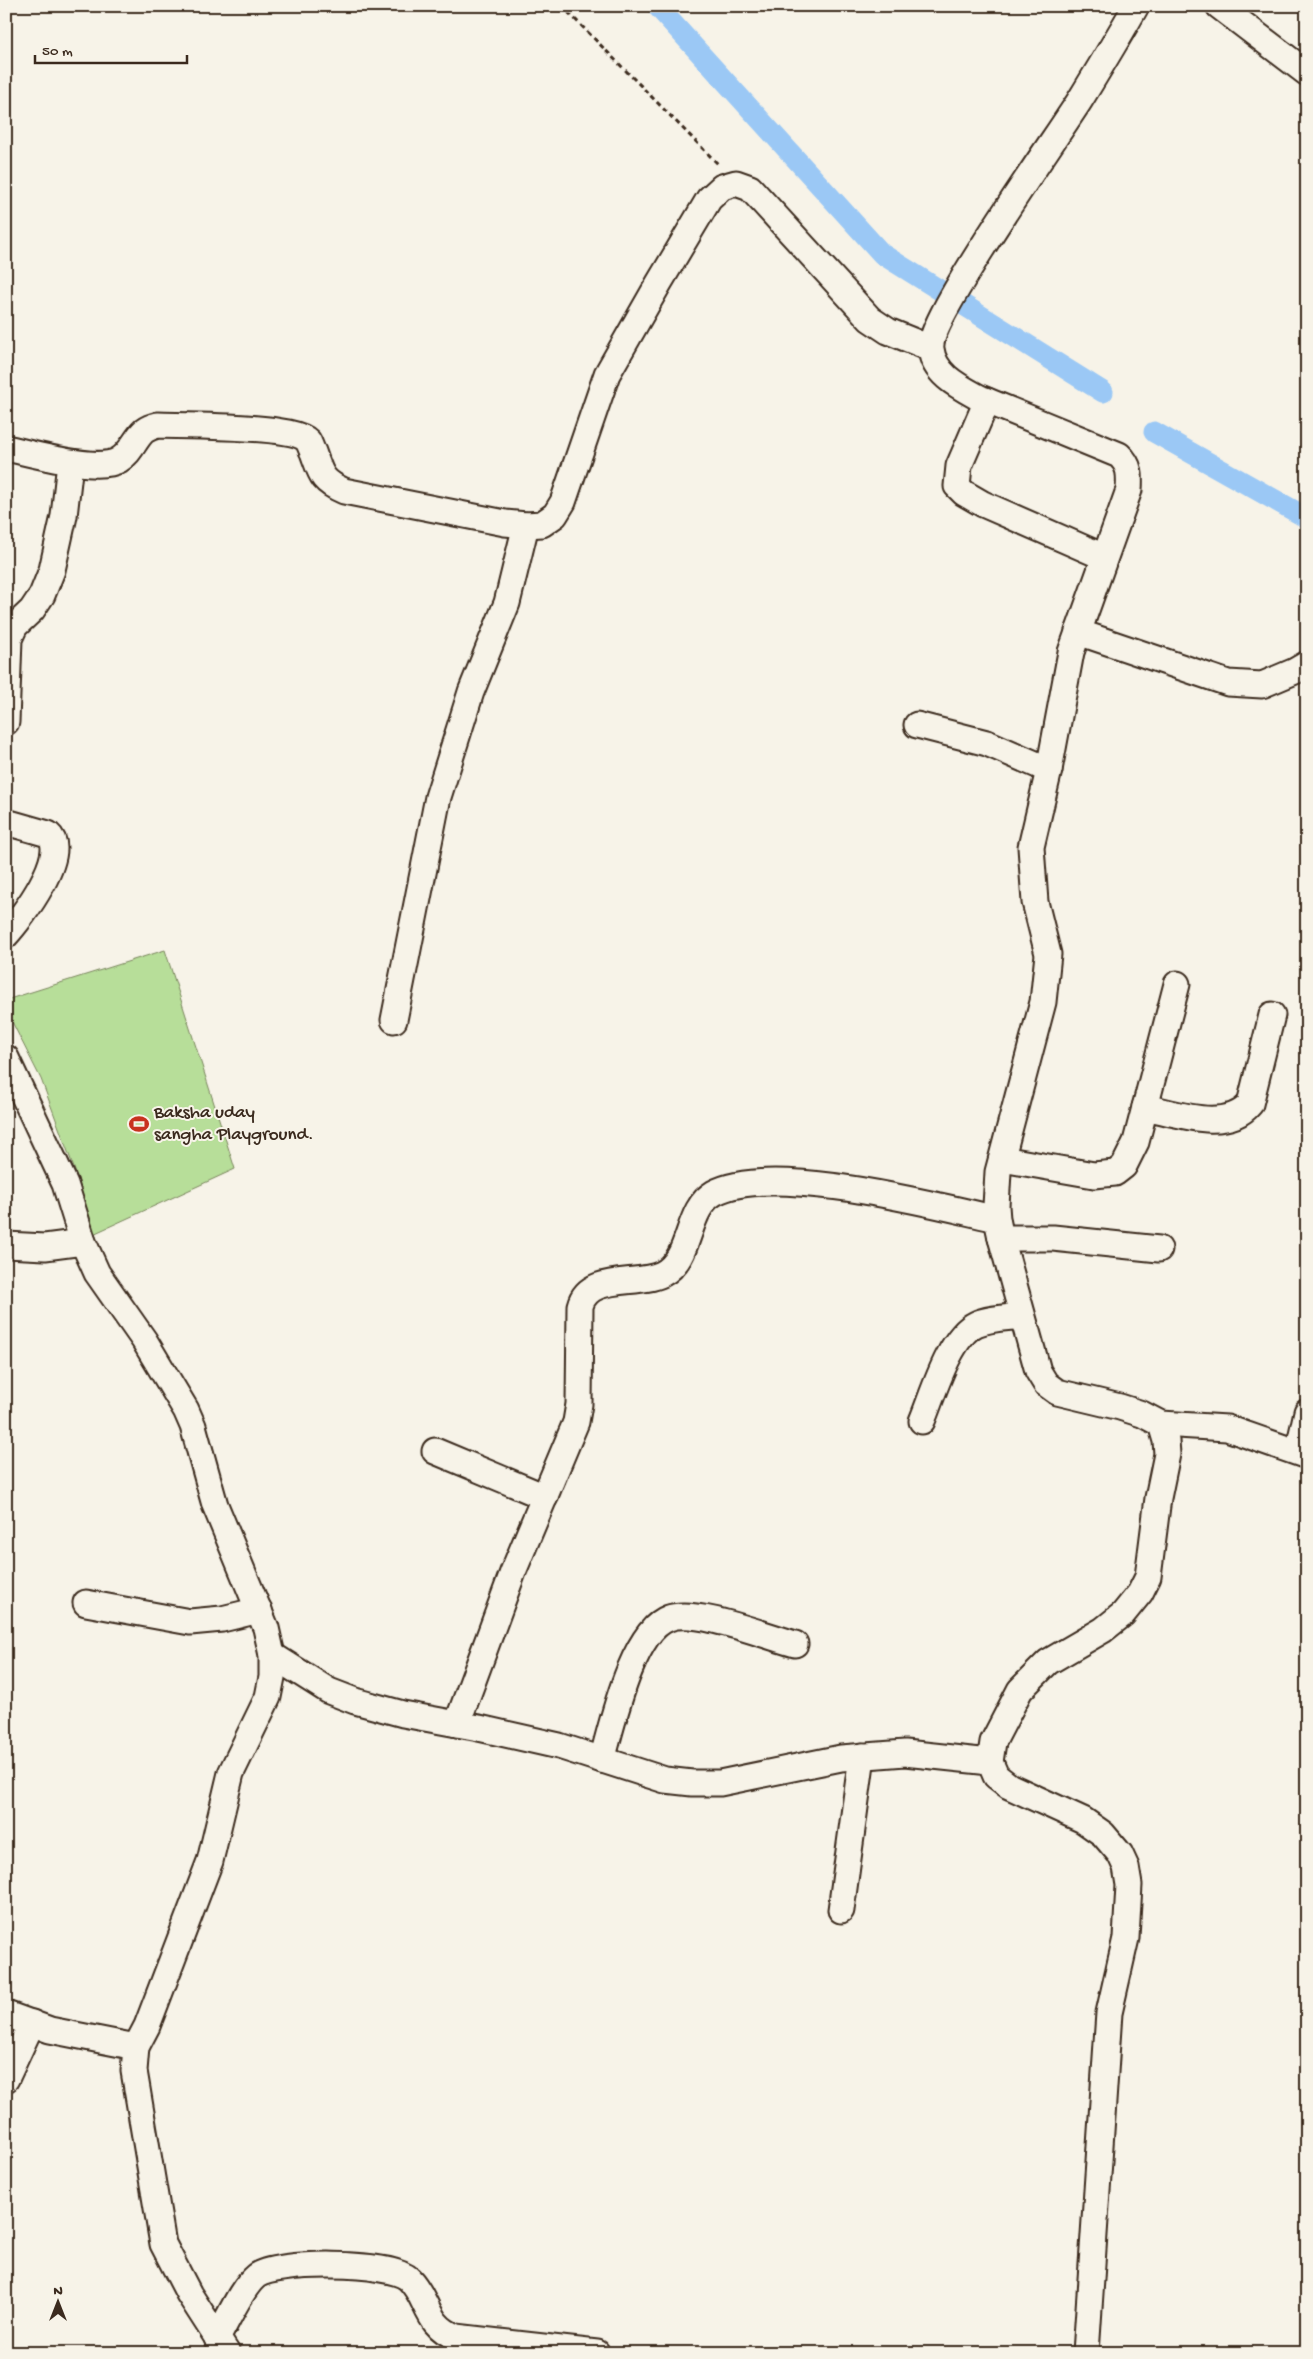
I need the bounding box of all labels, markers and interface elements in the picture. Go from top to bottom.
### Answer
scale bar [35,32,188,64]
text: 50 m [42,43,73,61]
place label: Baksha uday sangha Playground. [153,1102,314,1147]
sports icon: Baksha uday sangha Playground. [128,1113,150,1135]
north arrow [32,2276,82,2326]
text: N [53,2283,63,2300]

